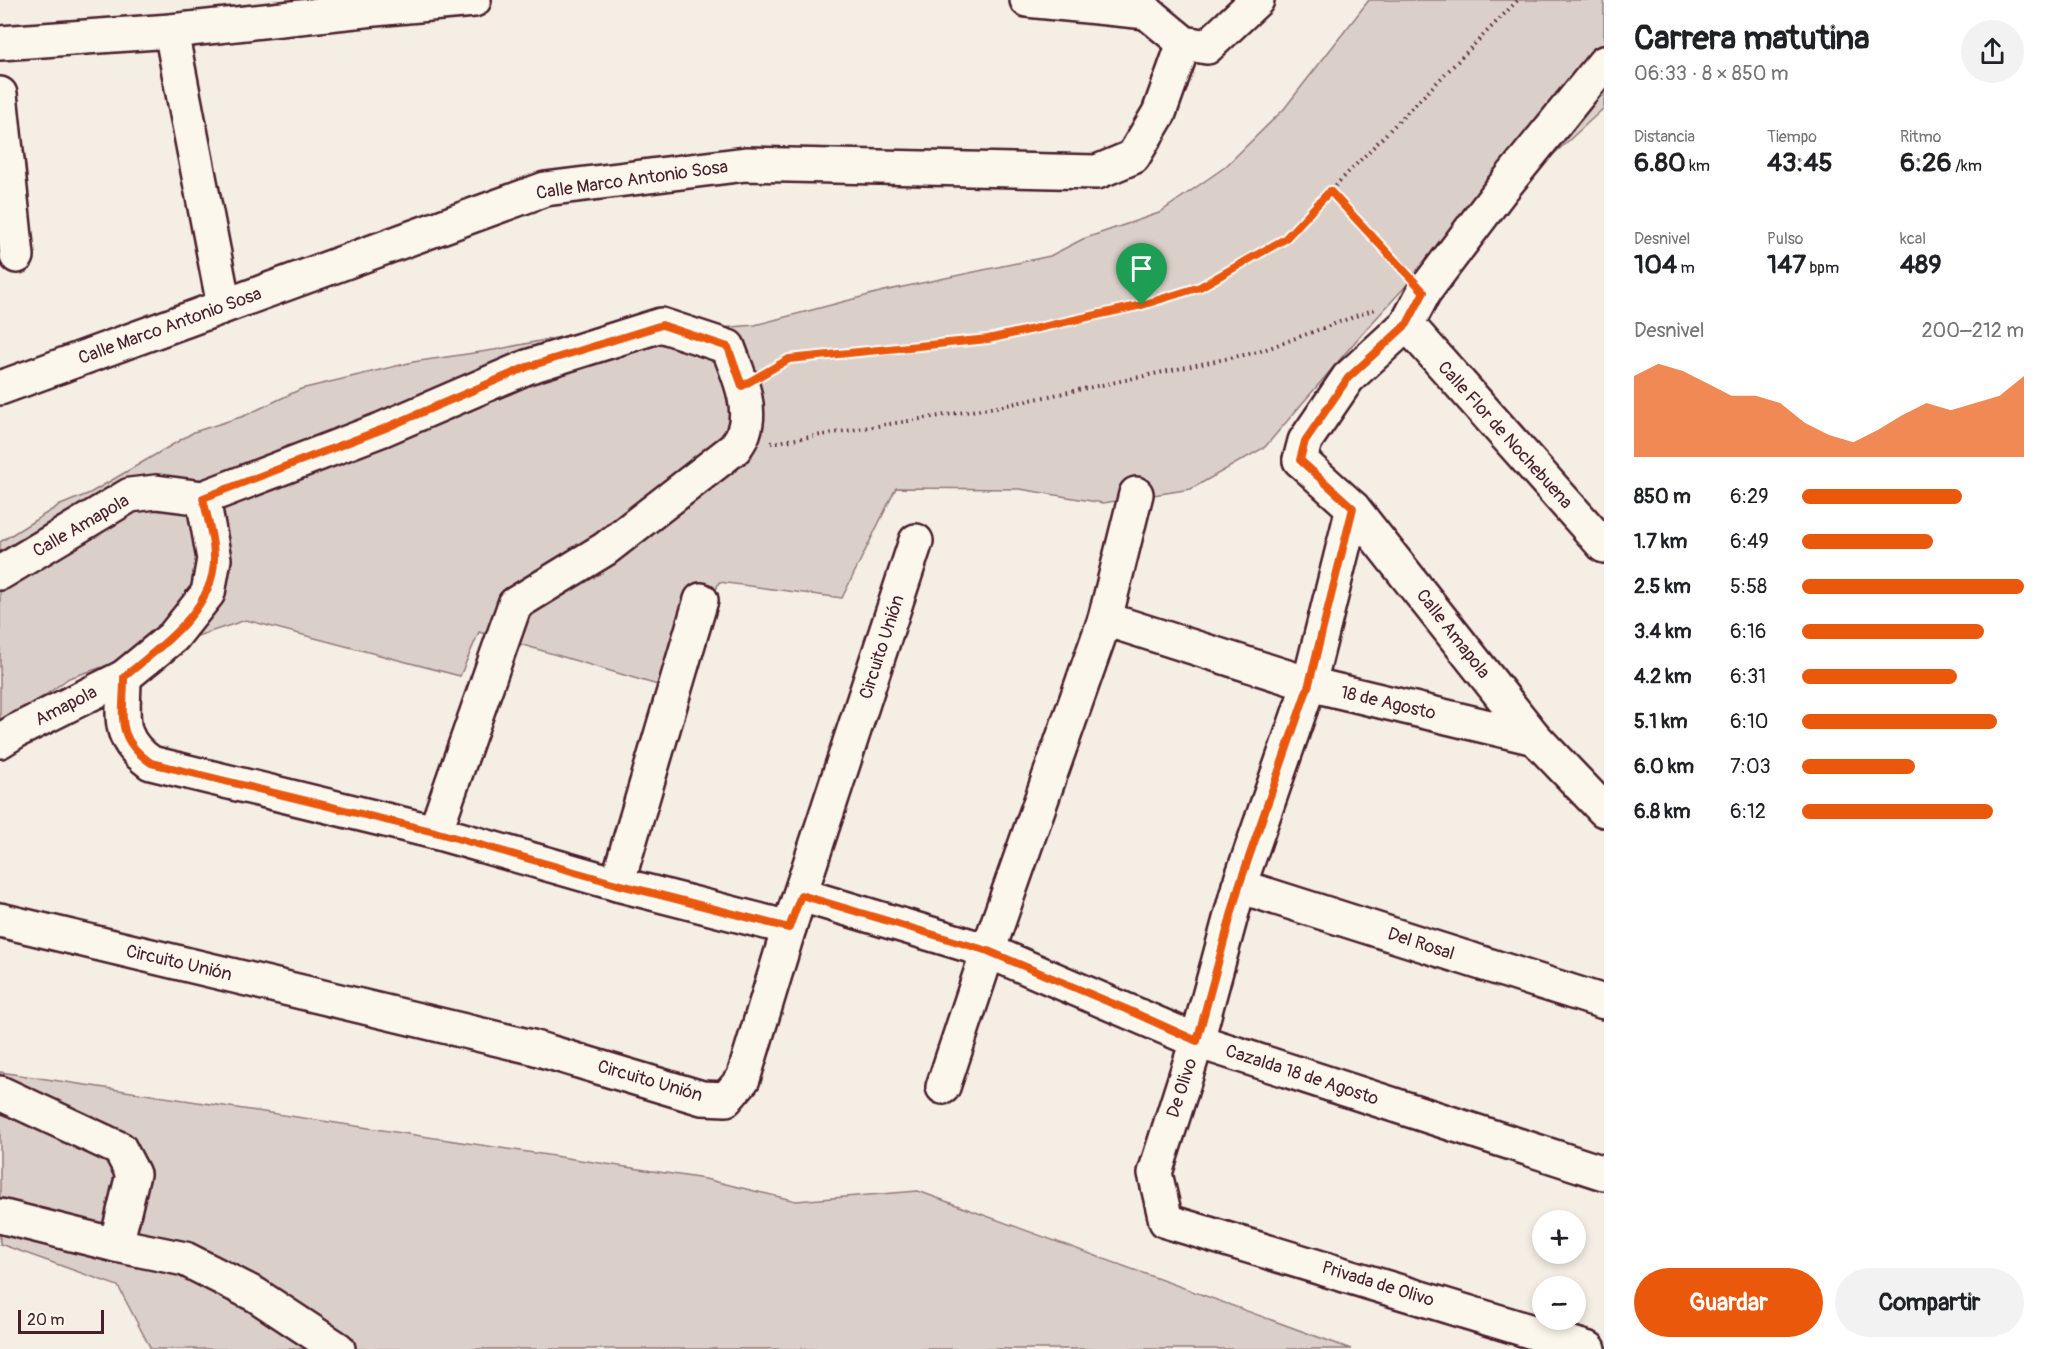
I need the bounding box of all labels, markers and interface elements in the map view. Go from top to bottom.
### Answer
text: Carrera matutina [1634,18,1870,59]
button: share [1961,20,2024,83]
text: 06:33 · 8 × 850 m [1634,61,1789,86]
text: Distancia [1634,127,1695,147]
text: Tiempo [1767,127,1817,147]
text: Ritmo [1900,127,1941,147]
text: 6.80 [1634,147,1686,179]
text: 43:45 [1767,147,1833,179]
text: 6:26 [1900,147,1952,179]
street label: Calle Marco Antonio Sosa [535,155,729,205]
text: km [1686,156,1710,176]
text: /km [1952,156,1982,176]
text: Desnivel [1634,229,1690,249]
text: Pulso [1767,229,1803,249]
text: kcal [1900,229,1926,249]
pin [1116,243,1167,305]
text: 104 [1634,249,1677,281]
text: 147 [1767,249,1806,281]
text: 489 [1900,249,1942,281]
icon: arrive [1125,252,1158,285]
text: m [1677,258,1695,278]
text: bpm [1806,258,1839,278]
street label: Calle Marco Antonio Sosa [75,282,265,370]
text: Desnivel [1634,318,1704,343]
text: 200–212 m [1921,318,2024,343]
street label: Calle Flor de Nochebuena [1433,356,1577,514]
text: 850 m [1634,484,1691,509]
text: 6:29 [1730,484,1768,509]
street label: Calle Amapola [29,489,133,563]
text: 1.7 km [1634,529,1687,554]
text: 6:49 [1730,529,1769,554]
text: 2.5 km [1634,574,1691,599]
text: 5:58 [1730,574,1767,599]
street label: Calle Amapola [1411,585,1495,683]
street label: Circuito Unión [854,592,910,702]
text: 3.4 km [1634,619,1692,644]
text: 6:16 [1730,619,1766,644]
text: 4.2 km [1634,664,1692,689]
text: 6:31 [1730,664,1766,689]
street label: Amapola [31,681,101,731]
street label: 18 de Agosto [1338,681,1438,725]
text: 5.1 km [1634,709,1687,734]
text: 6:10 [1730,709,1768,734]
text: 6.0 km [1634,754,1694,779]
text: 7:03 [1730,754,1771,779]
text: 6.8 km [1634,799,1691,824]
text: 6:12 [1730,799,1766,824]
street label: Del Rosal [1385,922,1457,966]
street label: Circuito Unión [124,940,234,986]
street label: Cazalda 18 de Agosto [1222,1039,1382,1111]
street label: Circuito Unión [595,1055,705,1107]
street label: De Olivo [1162,1055,1203,1121]
map controls [1532,1210,1586,1330]
button: + [1532,1210,1586,1264]
street label: Privada de Olivo [1319,1256,1437,1312]
button: Guardar [1634,1268,1823,1337]
button: Compartir [1835,1268,2024,1337]
button: − [1532,1276,1586,1330]
scale bar [18,1307,104,1334]
text: 20 m [27,1310,65,1330]

